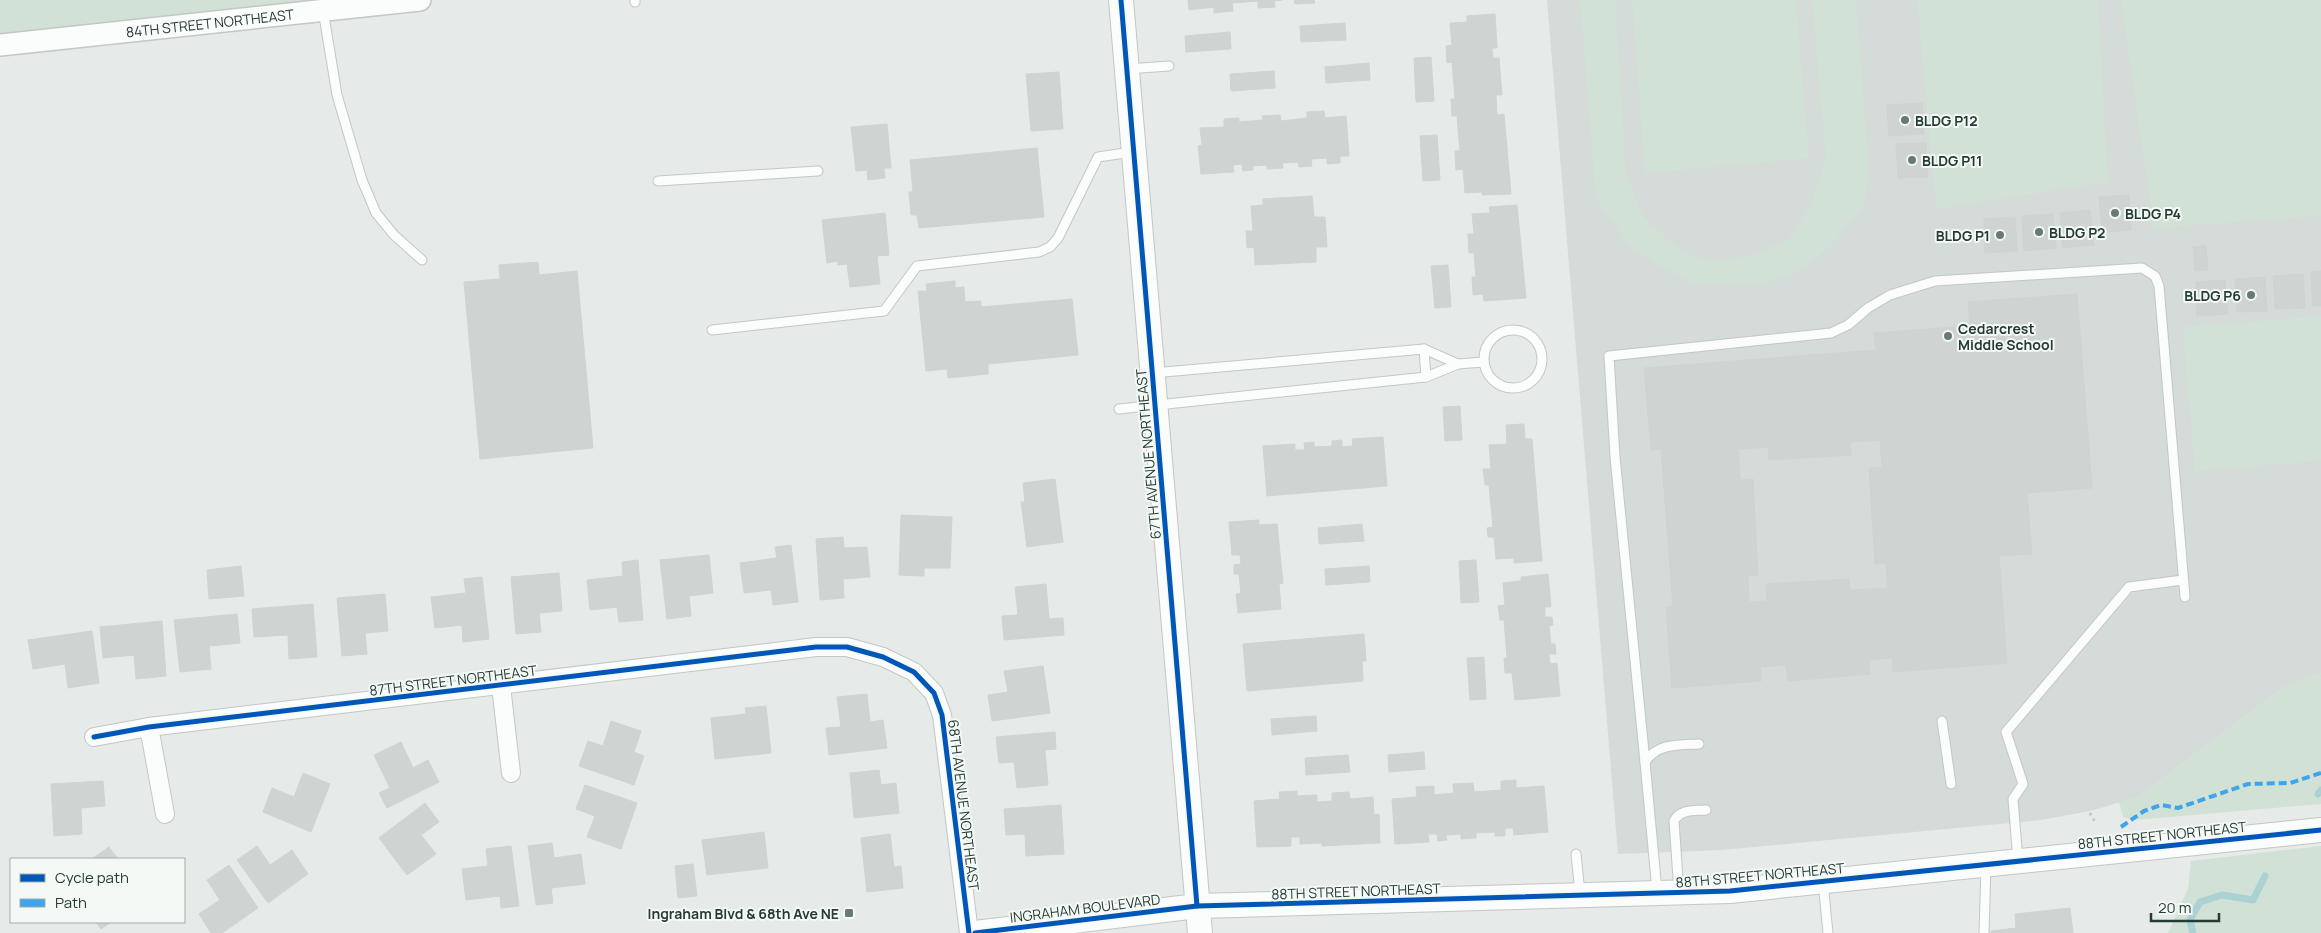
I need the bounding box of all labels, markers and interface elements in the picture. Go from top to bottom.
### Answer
street label: 84TH STREET NORTHEAST [125,4,295,41]
place label: BLDG P12 [1915,111,1978,130]
marker: BLDG P12 [1899,114,1911,126]
place label: BLDG P11 [1922,151,1982,170]
marker: BLDG P11 [1906,154,1918,166]
place label: BLDG P4 [2125,204,2181,223]
marker: BLDG P4 [2109,207,2121,219]
place label: BLDG P2 [2049,223,2105,242]
place label: BLDG P1 [1936,226,1990,245]
marker: BLDG P2 [2033,226,2045,238]
marker: BLDG P1 [1994,229,2006,241]
place label: BLDG P6 [2184,286,2241,305]
marker: BLDG P6 [2245,289,2257,301]
place label: Cedarcrest Middle School [1958,319,2054,354]
marker: Cedarcrest Middle School [1942,330,1954,342]
street label: 67TH AVENUE NORTHEAST [1131,367,1165,540]
street label: 87TH STREET NORTHEAST [368,660,538,700]
street label: 68TH AVENUE NORTHEAST [944,718,984,892]
street label: 88TH STREET NORTHEAST [2077,817,2248,853]
legend [10,858,185,923]
street label: 88TH STREET NORTHEAST [1675,858,1846,892]
text: Cycle path [55,867,129,888]
street label: 88TH STREET NORTHEAST [1271,879,1442,903]
street label: INGRAHAM BOULEVARD [1009,889,1161,927]
scale bar [2151,890,2218,922]
text: Path [55,892,87,913]
text: 20 m [2158,897,2191,918]
place label: Ingraham Blvd & 68th Ave NE [648,904,839,923]
marker: Ingraham Blvd & 68th Ave NE [843,907,855,919]

